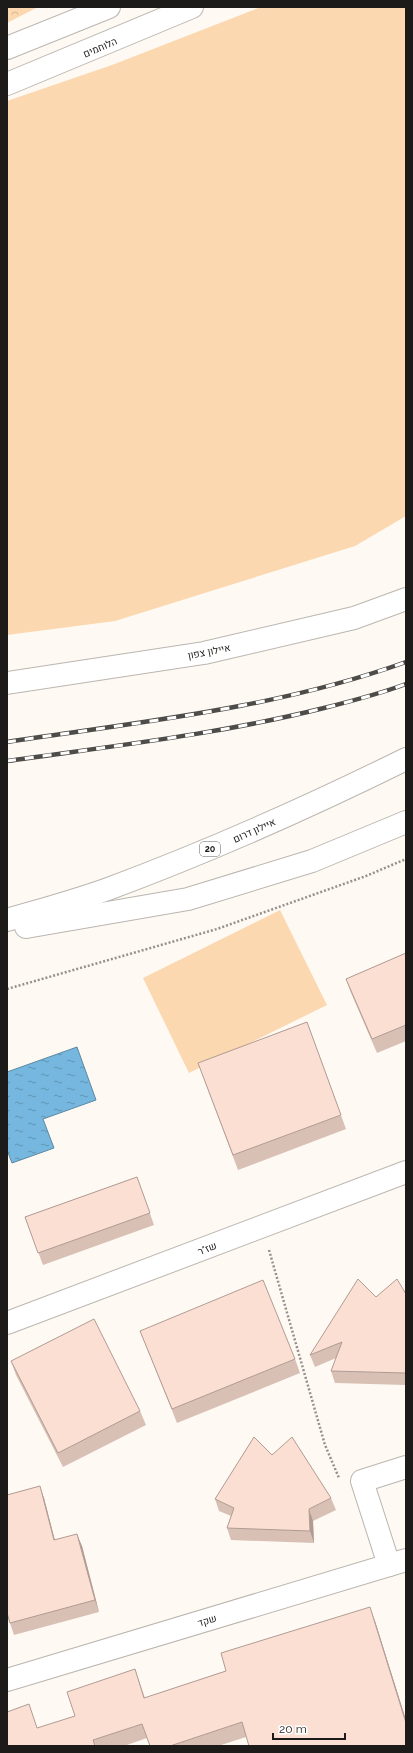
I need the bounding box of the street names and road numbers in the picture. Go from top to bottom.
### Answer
street label: הלוחמים [82,35,119,60]
street label: איילון צפון [187,642,232,661]
street label: איילון דרום [231,816,277,845]
road number: 20 [200,842,220,856]
street label: שז"ר [196,1240,218,1257]
street label: שקד [196,1612,218,1629]

